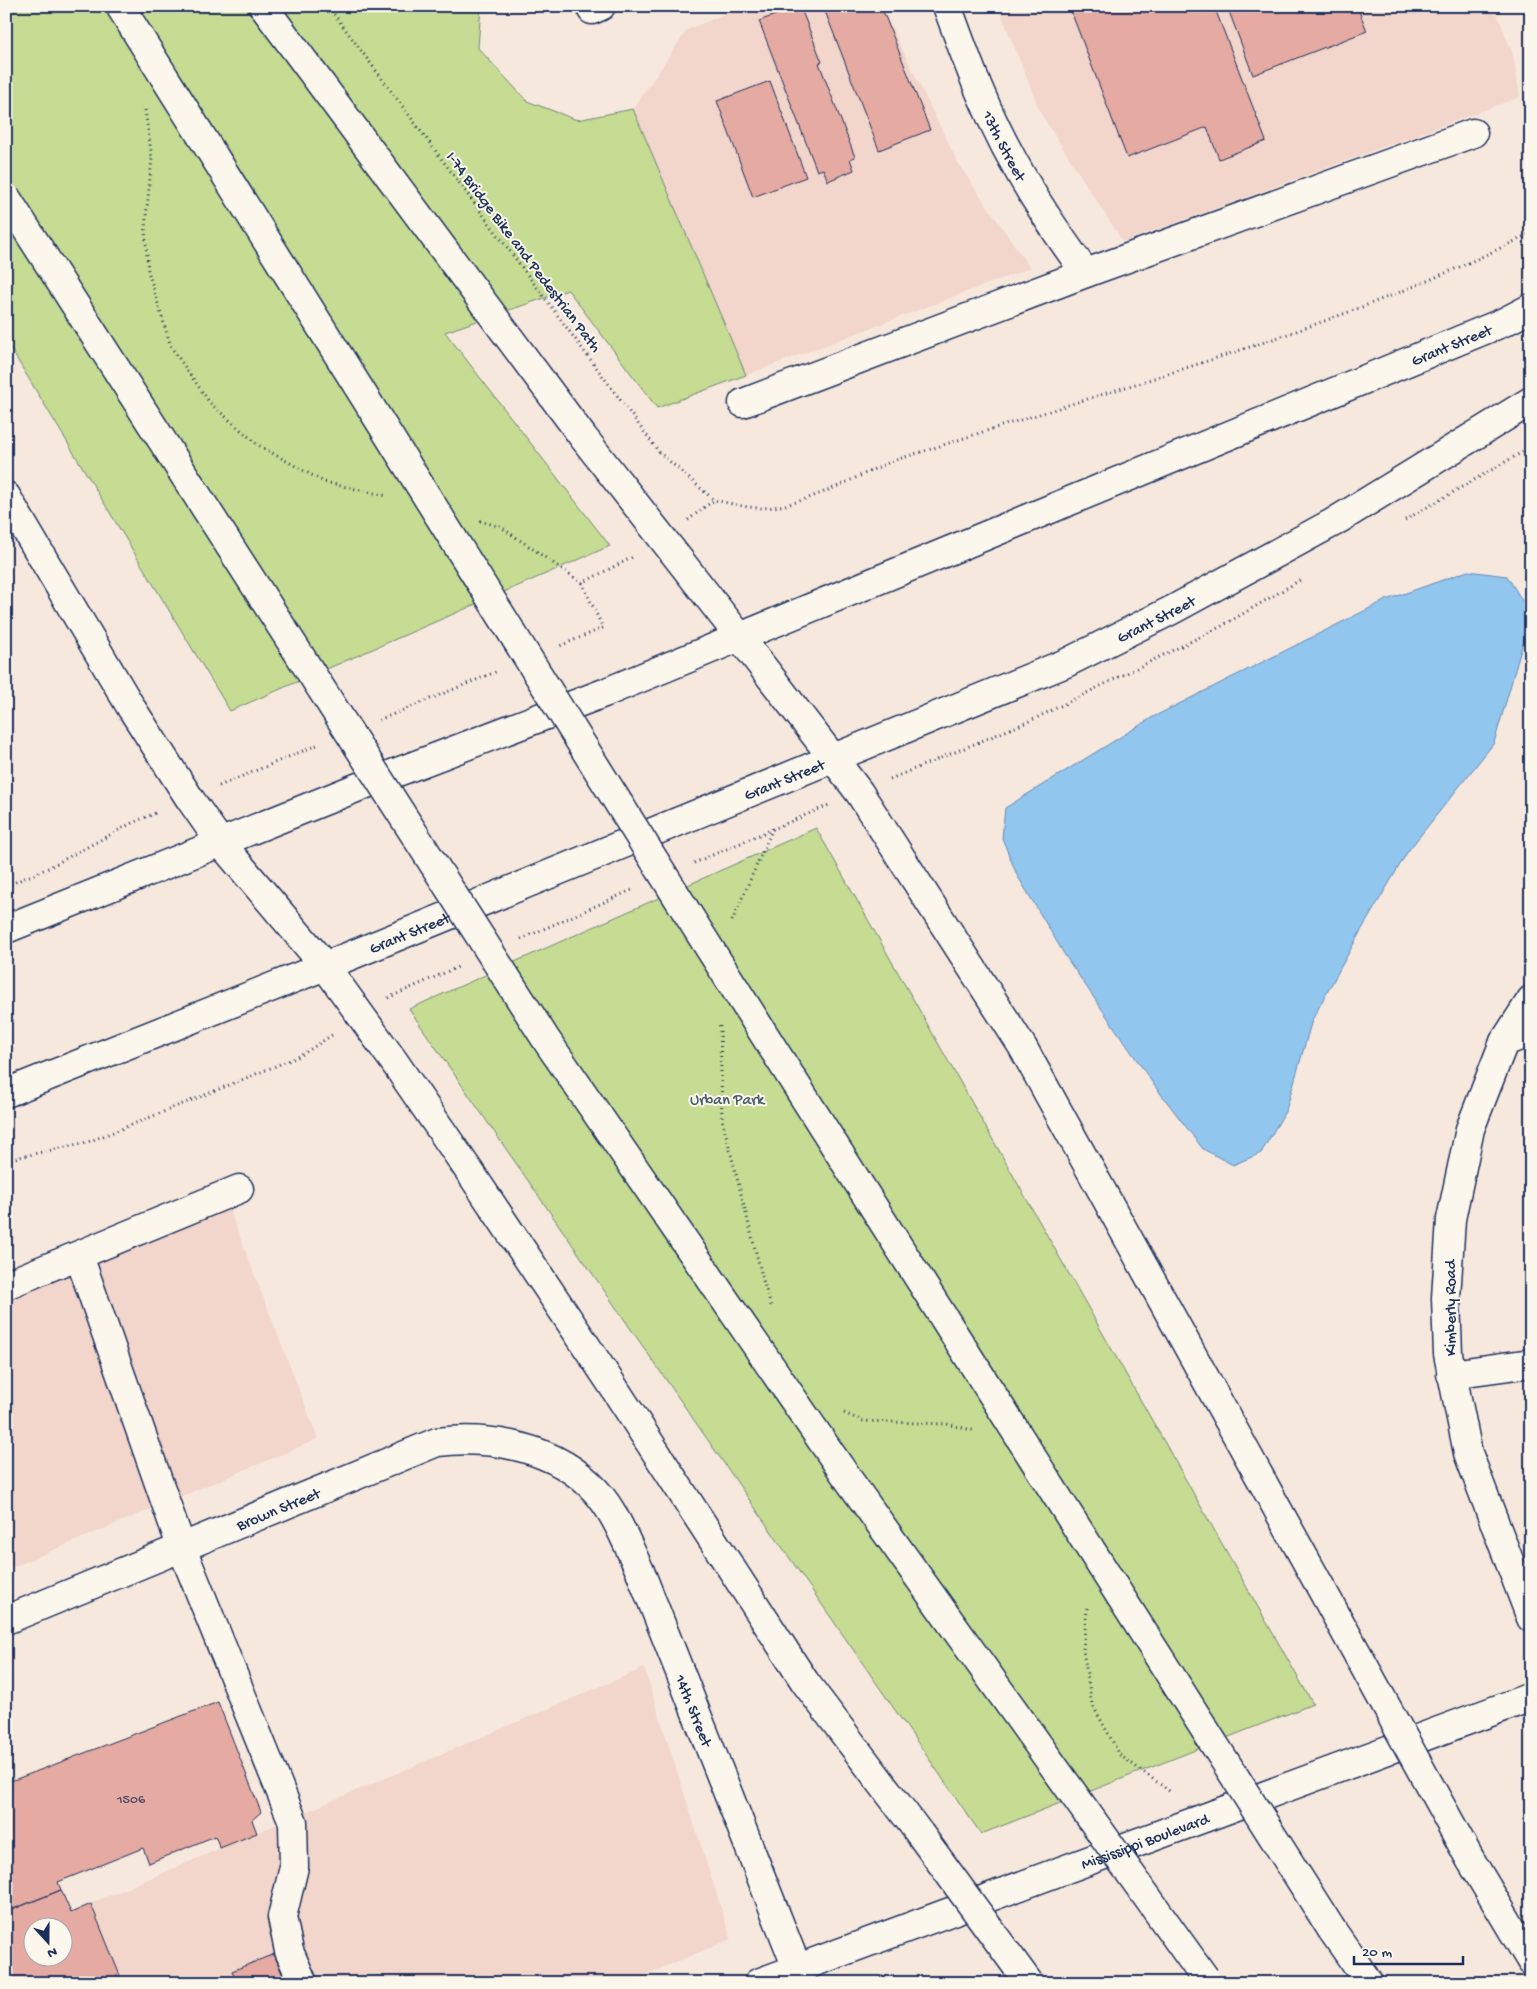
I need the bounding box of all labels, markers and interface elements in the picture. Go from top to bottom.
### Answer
street label: 13th Street [976,108,1029,187]
street label: I-74 Bridge Bike and Pedestrian Path [441,149,604,357]
street label: Grant Street [1409,322,1497,372]
street label: Grant Street [1115,592,1201,649]
street label: Grant Street [742,756,830,807]
street label: Grant Street [367,909,455,960]
park label: Urban Park [690,1092,766,1111]
street label: Kimberly Road [1443,1258,1462,1356]
street label: Brown Street [234,1485,325,1537]
street label: 14th Street [669,1672,715,1751]
house number: 1506 [116,1792,146,1809]
street label: Mississippi Boulevard [1079,1810,1214,1876]
north arrow [22,1916,72,1966]
scale bar [1354,1934,1463,1966]
text: N [44,1942,59,1961]
text: 20 m [1362,1944,1392,1962]

